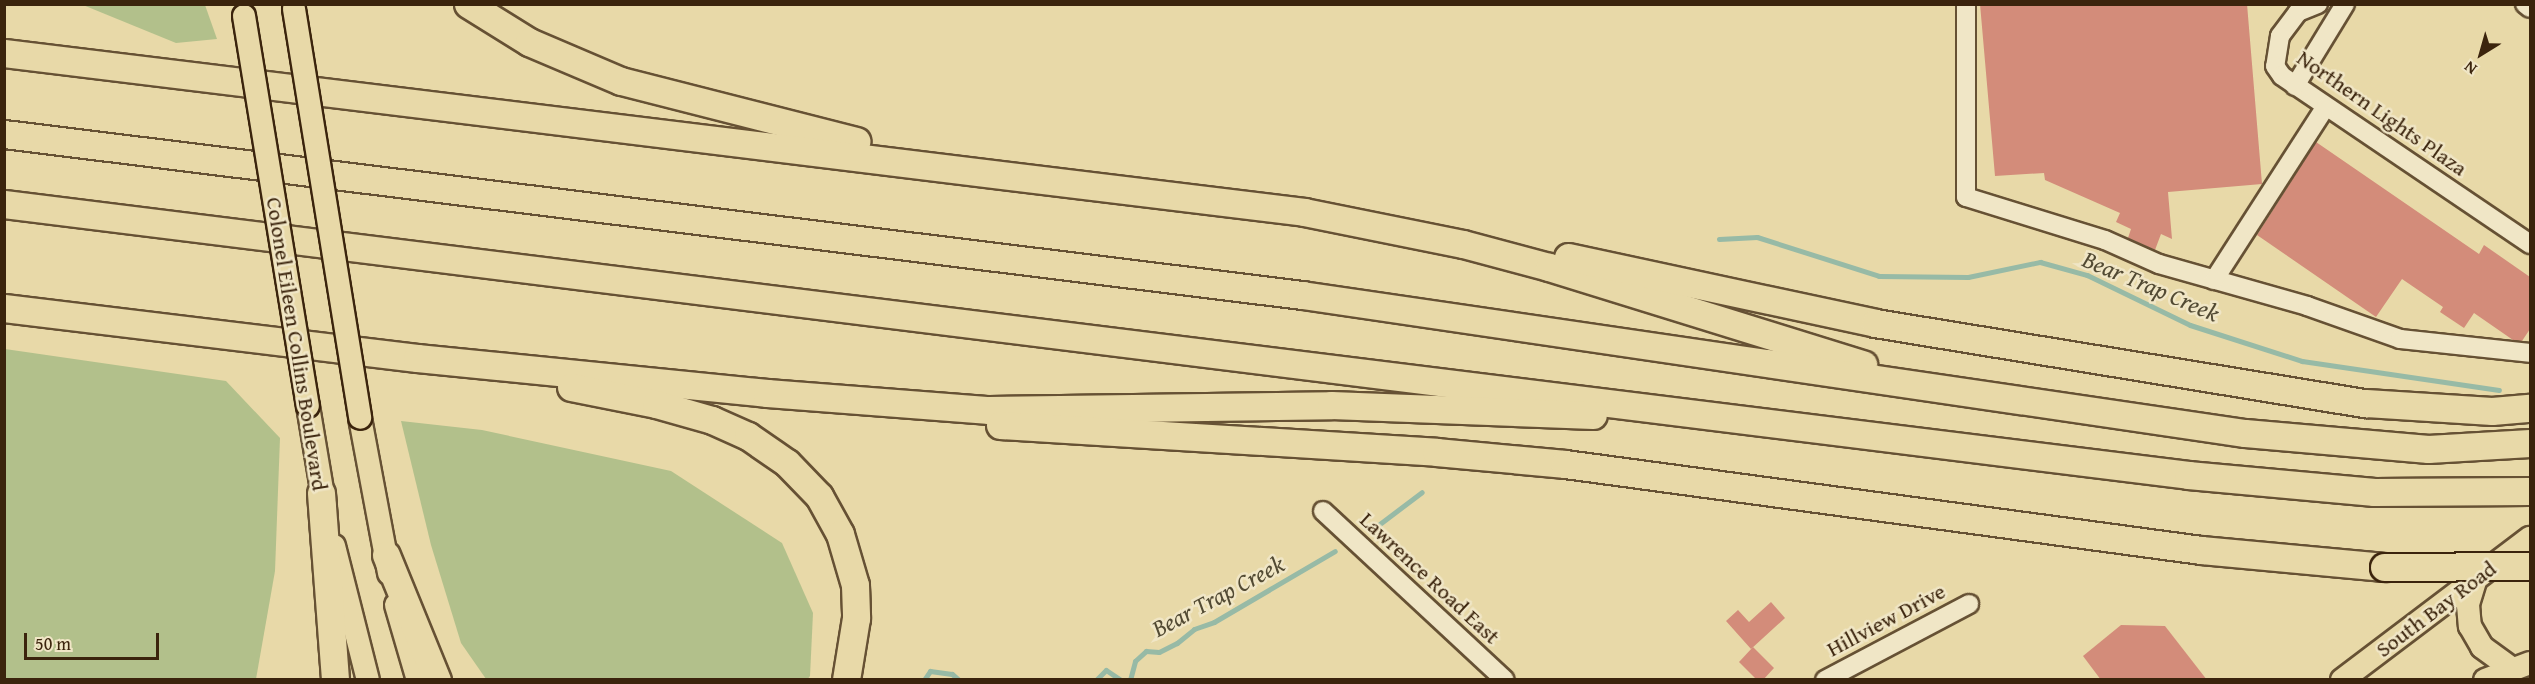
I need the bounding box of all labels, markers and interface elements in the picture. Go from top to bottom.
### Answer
north arrow [2451,24,2511,84]
street label: Northern Lights Plaza [2292,44,2472,182]
street label: Colonel Eileen Collins Boulevard [261,195,333,493]
water label: Bear Trap Creek [2078,244,2224,328]
street label: Lawrence Road East [1355,506,1505,650]
water label: Bear Trap Creek [1147,549,1289,643]
street label: South Bay Road [2371,555,2501,663]
street label: Hillview Drive [1822,578,1950,662]
scale bar [27,621,162,659]
text: 50 m [35,630,71,657]

